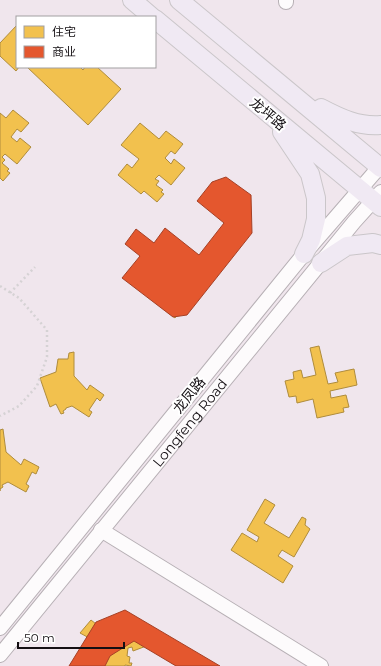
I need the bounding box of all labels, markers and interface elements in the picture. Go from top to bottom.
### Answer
legend [16,16,156,68]
text: 住宅 [52,24,76,39]
text: 商业 [52,44,76,59]
street label: 龙坪路 [246,94,290,134]
street label: 龙凤路 [169,373,209,417]
street label: Longfeng Road [149,375,231,470]
scale bar [18,624,124,650]
text: 50 m [24,630,55,645]

